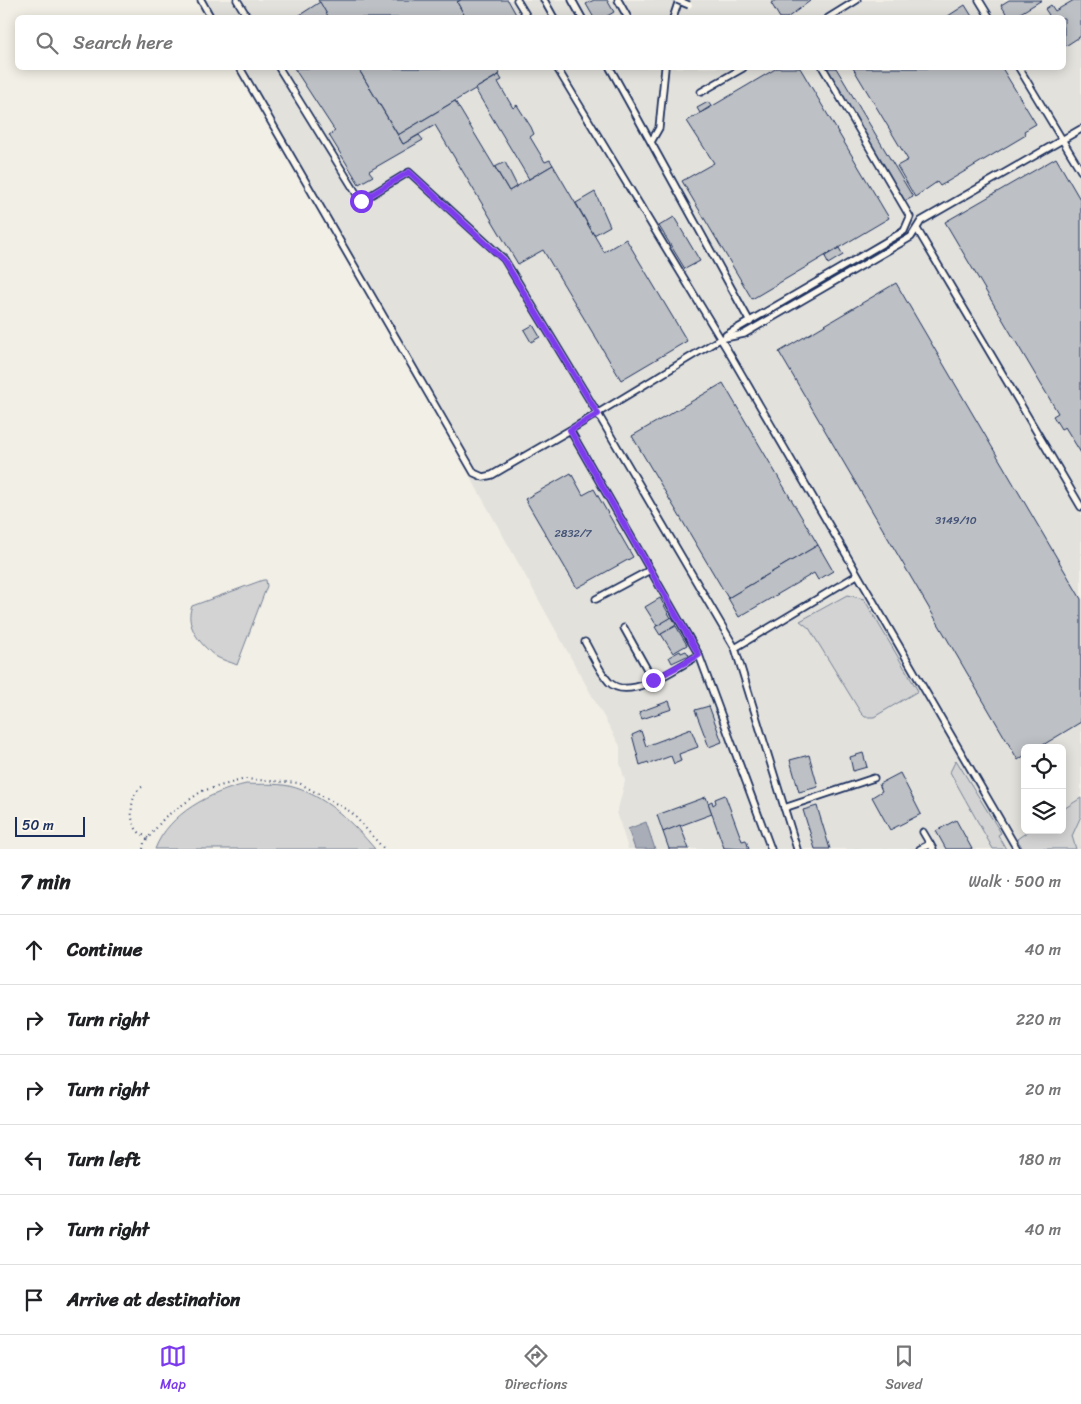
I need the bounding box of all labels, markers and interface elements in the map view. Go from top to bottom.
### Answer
search box [15,15,1066,70]
text: Search here [73,26,173,59]
icon: search [33,29,61,57]
route start [350,190,373,213]
house number: 3149/10 [935,511,977,530]
house number: 2832/7 [554,524,592,543]
route end [642,669,665,692]
map controls [1021,744,1066,834]
button: locate [1021,744,1066,789]
button: layers [1021,789,1066,834]
text: 50 m [22,813,54,838]
scale bar [15,814,85,837]
text: 7 min [20,863,71,901]
text: Walk · 500 m [969,867,1061,896]
text: Continue [67,933,143,966]
text: 40 m [1024,935,1061,964]
icon: ahead [20,936,48,964]
text: Turn right [67,1003,149,1036]
text: 220 m [1016,1005,1061,1034]
icon: right [20,1006,48,1034]
text: Turn right [67,1073,149,1106]
text: 20 m [1025,1075,1061,1104]
icon: right [20,1076,48,1104]
text: Turn left [67,1143,140,1176]
text: 180 m [1018,1145,1061,1174]
icon: left [20,1146,48,1174]
text: Turn right [67,1213,149,1246]
text: 40 m [1024,1215,1061,1244]
icon: right [20,1216,48,1244]
text: Arrive at destination [67,1283,240,1316]
icon: arrive [20,1286,48,1314]
tab: Map [159,1342,187,1397]
tab: Directions [505,1342,567,1397]
tab: Saved [885,1342,922,1397]

